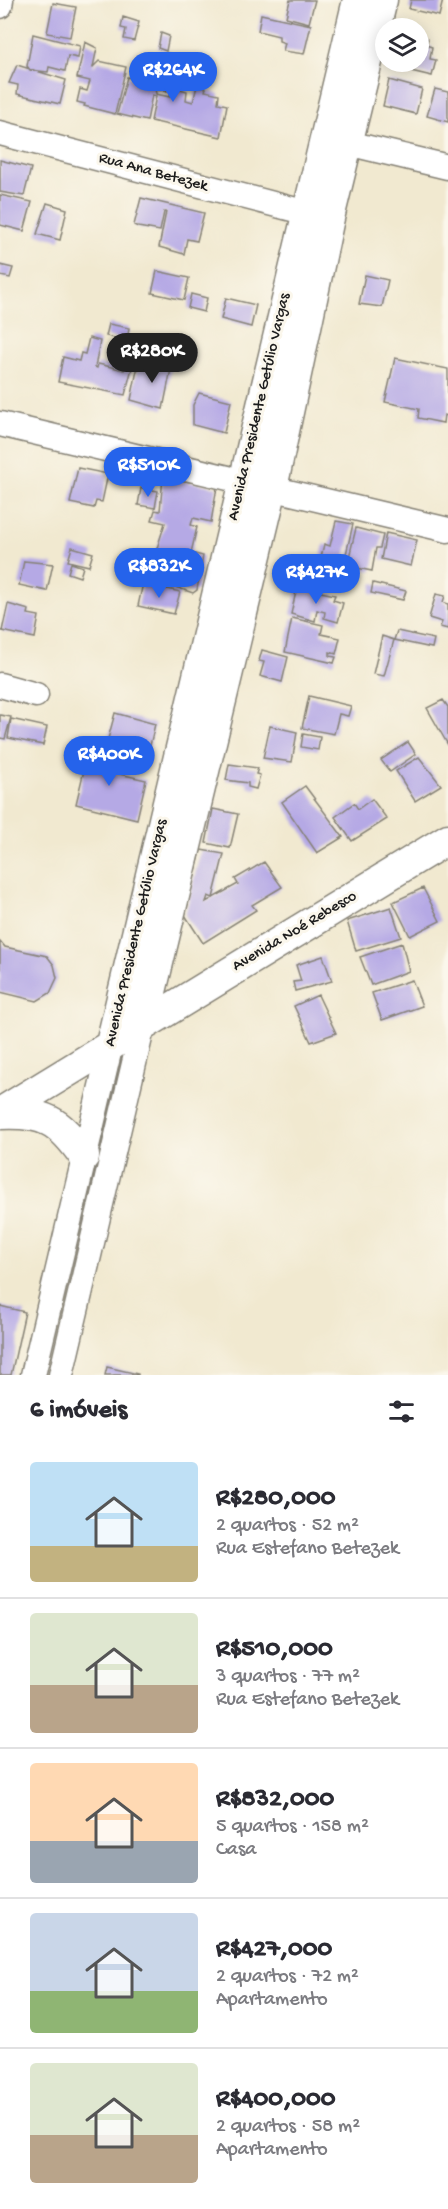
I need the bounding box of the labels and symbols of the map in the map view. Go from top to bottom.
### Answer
pin: R$264K [124,52,222,103]
street label: Rua Ana Betezek [96,149,211,197]
street label: Avenida Presidente Getúlio Vargas [225,290,296,522]
pin: R$280K [103,333,201,384]
pin: R$510K [99,447,197,498]
pin: R$832K [110,548,208,599]
pin: R$427K [267,554,365,605]
pin: R$400K [60,736,158,787]
street label: Avenida Presidente Getúlio Vargas [102,816,173,1048]
street label: Avenida Noé Rebesco [229,887,361,977]

